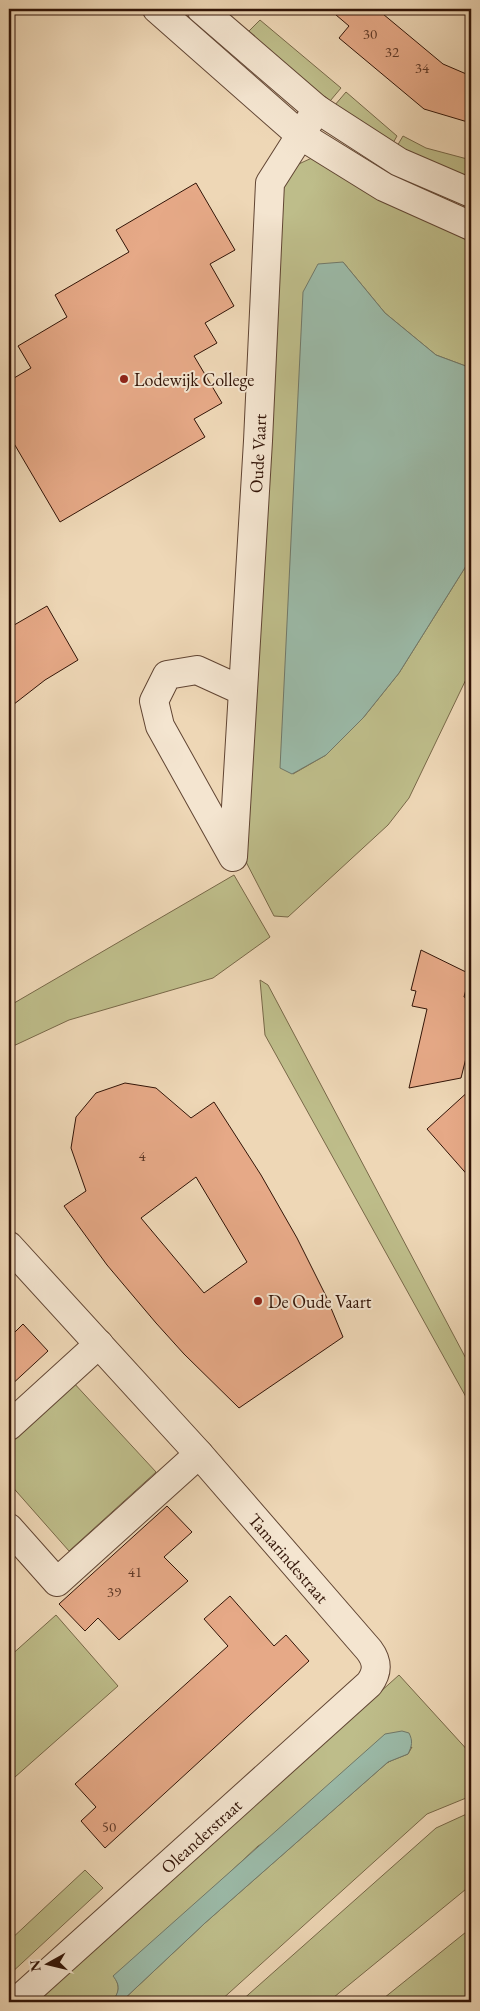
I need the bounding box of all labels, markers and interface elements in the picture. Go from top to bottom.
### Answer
house number: 30 [363,24,377,43]
house number: 32 [385,42,400,61]
house number: 34 [415,58,430,77]
place label: Lodewijk College [134,368,254,391]
marker: Lodewijk College [118,373,130,385]
street label: Oude Vaart [243,413,271,494]
house number: 4 [138,1146,146,1165]
place label: De Oude Vaart [268,1290,372,1313]
marker: De Oude Vaart [252,1295,264,1307]
street label: Tamarindestraat [244,1508,335,1608]
house number: 41 [128,1562,142,1581]
house number: 39 [107,1582,121,1601]
street label: Oleanderstraat [156,1793,247,1878]
house number: 50 [102,1817,116,1836]
north arrow [22,1938,72,1988]
text: N [25,1958,45,1973]

